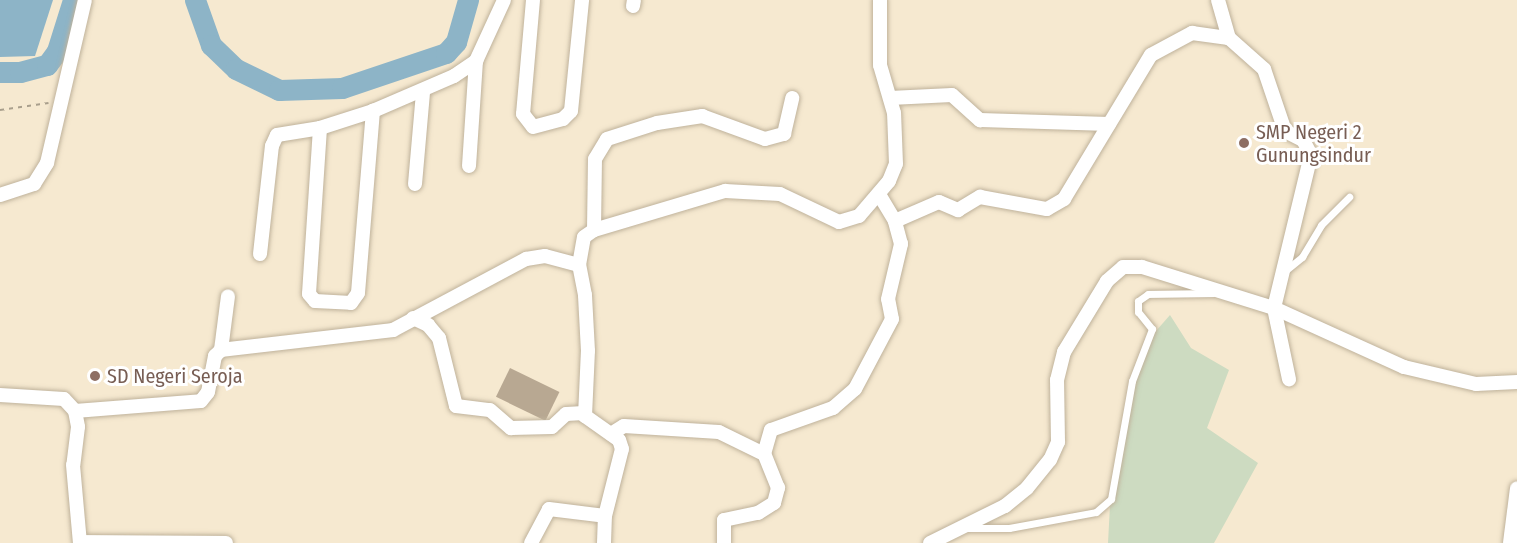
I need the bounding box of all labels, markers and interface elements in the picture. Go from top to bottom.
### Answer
place label: SMP Negeri 2 Gunungsindur [1256,120,1371,167]
marker: SMP Negeri 2 Gunungsindur [1237,136,1251,150]
place label: SD Negeri Seroja [107,364,243,388]
marker: SD Negeri Seroja [88,369,102,383]

